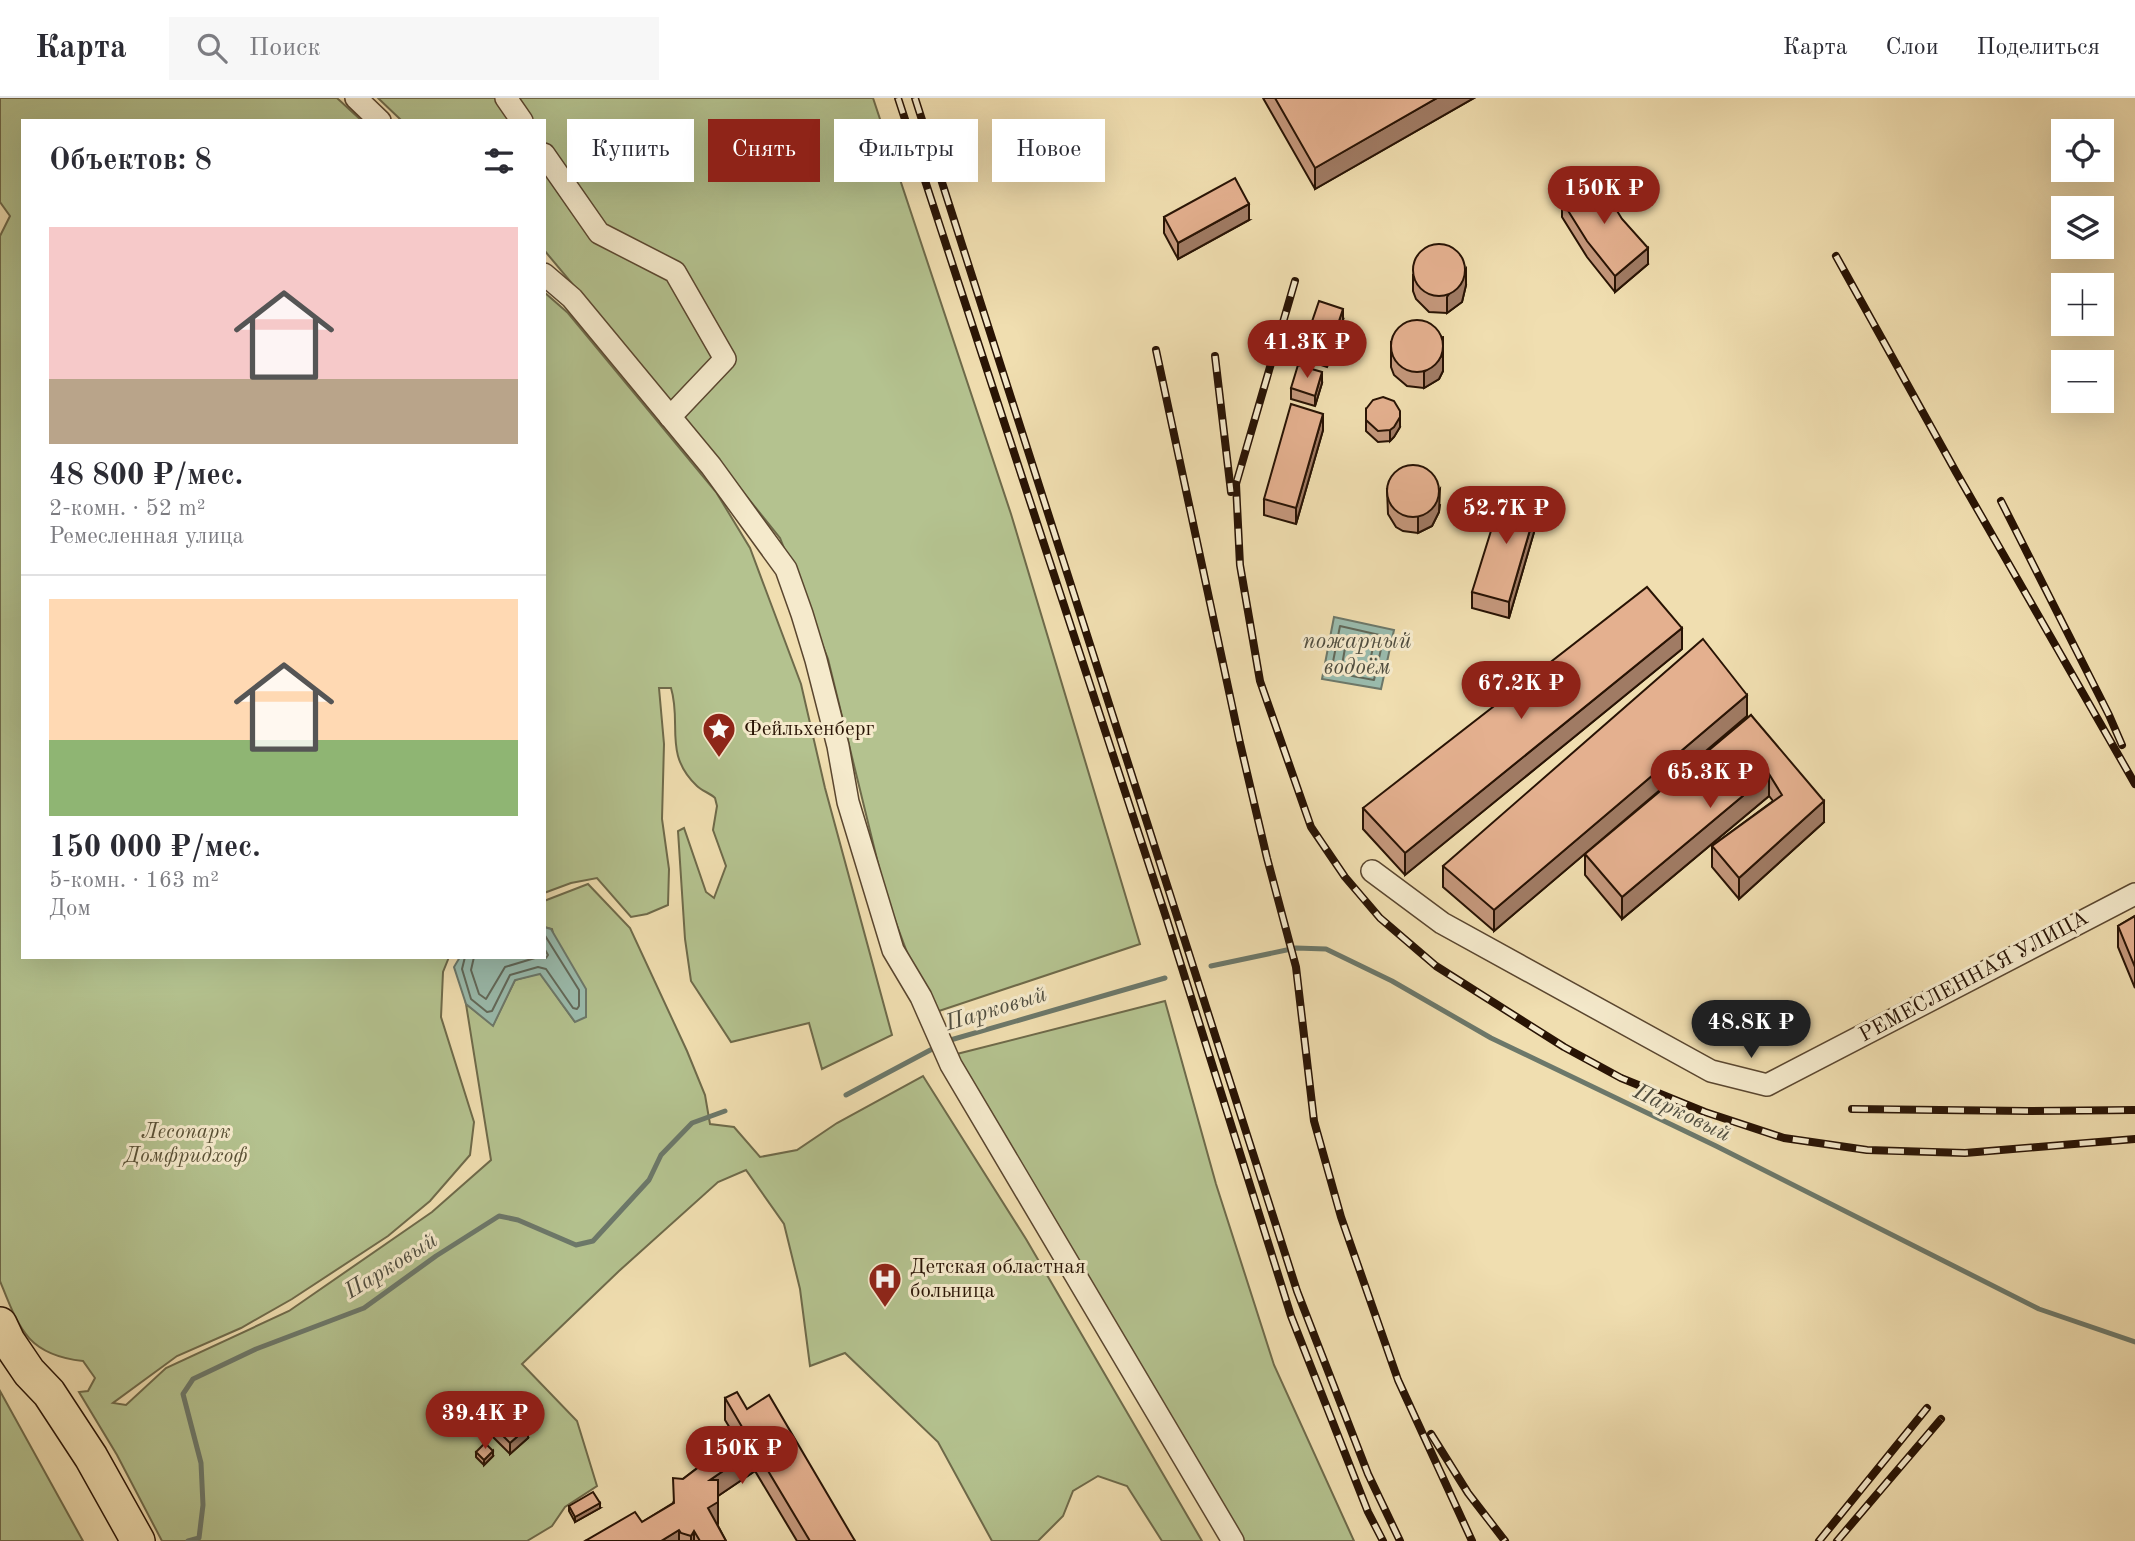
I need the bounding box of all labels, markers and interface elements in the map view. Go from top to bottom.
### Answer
search box [169,17,659,80]
icon: search [193,29,231,67]
text: Карта [35,32,127,65]
text: Поиск [249,35,321,61]
text: Карта [1783,36,1848,60]
text: Слои [1886,36,1939,60]
text: Поделиться [1977,36,2100,60]
chip: Купить [567,119,694,182]
chip: Снять [708,119,820,182]
chip: Фильтры [834,119,978,182]
chip: Новое [992,119,1105,182]
map controls [2051,119,2114,413]
button: locate [2051,119,2114,182]
icon: filters [480,142,518,180]
text: Объектов: 8 [49,146,212,176]
pin: 150K ₽ [1547,166,1661,226]
text: 150K ₽ [1564,177,1644,200]
button: layers [2051,196,2114,259]
icon: home [221,272,347,398]
button: + [2051,273,2114,336]
pin: 41.3K ₽ [1242,320,1372,380]
text: 41.3K ₽ [1264,331,1350,354]
button: − [2051,350,2114,413]
text: 48 800 ₽/мес. [49,461,243,491]
pin: 52.7K ₽ [1441,486,1571,546]
text: 2-комн. · 52 m² [49,497,206,520]
text: 52.7K ₽ [1463,497,1549,520]
text: Ремесленная улица [49,525,244,548]
water label: пожарный водоём [1302,630,1412,679]
icon: home [221,644,347,770]
pin: 67.2K ₽ [1456,662,1586,721]
text: 67.2K ₽ [1478,672,1564,695]
place icon: Фейльхенберг [700,710,738,759]
place label: Фейльхенберг [744,719,875,740]
pin: 65.3K ₽ [1645,750,1775,810]
text: 65.3K ₽ [1667,761,1753,784]
text: 150 000 ₽/мес. [49,833,261,863]
text: 5-комн. · 163 m² [49,869,219,892]
text: Дом [49,897,91,920]
street label: РЕМЕСЛЕННАЯ УЛИЦА [1856,908,2092,1046]
water label: Парковый [942,983,1050,1037]
pin: 48.8K ₽ [1686,1000,1816,1060]
text: 48.8K ₽ [1708,1011,1794,1034]
water label: Парковый [1629,1079,1734,1147]
park label: Лесопарк Домфридхоф [121,1122,248,1167]
water label: Парковый [340,1229,442,1305]
place label: Детская областная больница [910,1257,1086,1302]
hospital icon: Детская областная больница [866,1260,904,1309]
pin: 39.4K ₽ [420,1392,550,1451]
text: 39.4K ₽ [442,1402,528,1425]
pin: 150K ₽ [685,1426,799,1486]
text: 150K ₽ [702,1437,782,1460]

